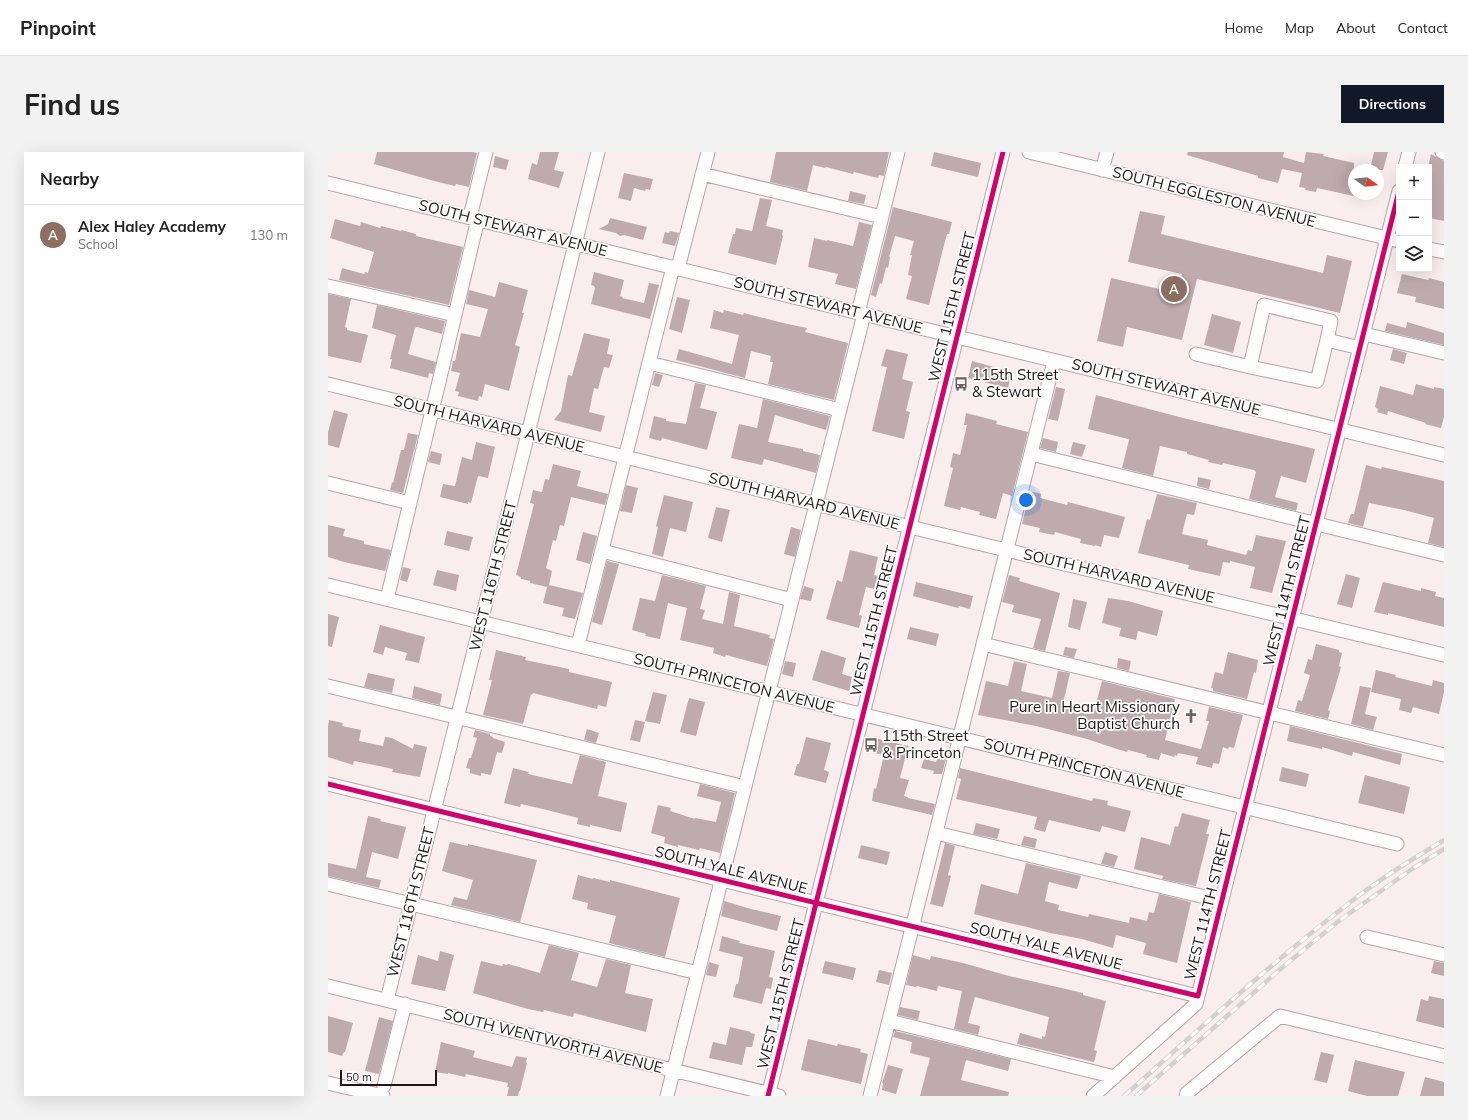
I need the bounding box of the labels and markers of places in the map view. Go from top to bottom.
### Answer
pin: A [1161,274,1187,304]
place label: 115th Street & Stewart [972,365,1058,401]
bus stop icon: 115th Street & Stewart [953,376,969,392]
place label: Pure in Heart Missionary Baptist Church [1009,697,1180,733]
church icon: Pure in Heart Missionary Baptist Church [1183,708,1199,724]
place label: 115th Street & Princeton [882,726,968,762]
bus stop icon: 115th Street & Princeton [863,737,879,753]

